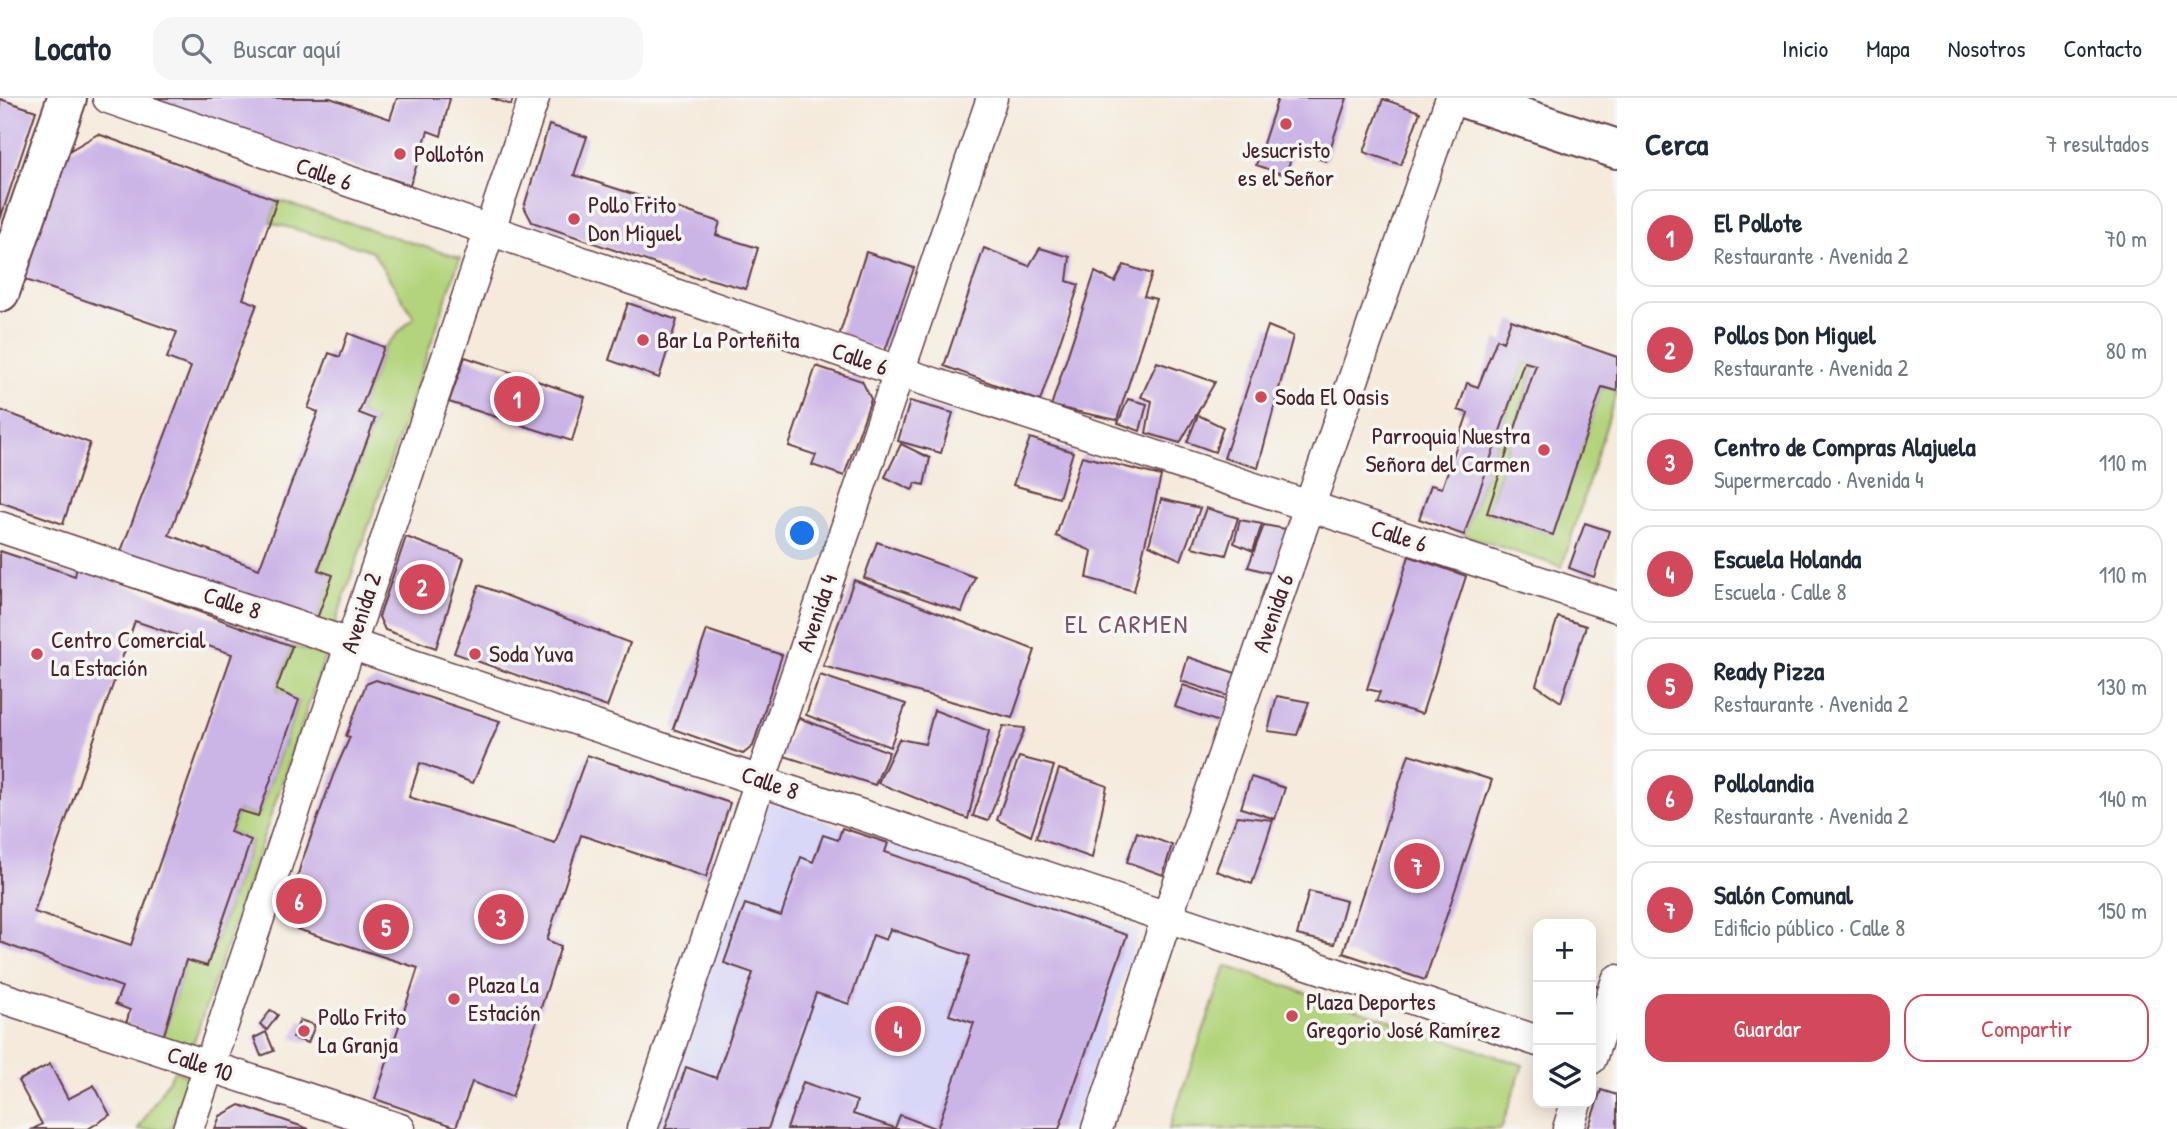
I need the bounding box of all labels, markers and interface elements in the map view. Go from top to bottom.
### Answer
search box [153,17,643,80]
text: Locato [35,26,111,70]
icon: search [177,29,215,67]
text: Buscar aquí [233,31,341,66]
text: Inicio [1782,32,1828,64]
text: Mapa [1866,32,1910,64]
text: Nosotros [1948,32,2025,64]
text: Contacto [2063,32,2142,64]
marker: Jesucristo es el Señor [1278,116,1294,132]
text: Cerca [1645,124,1708,164]
text: 7 resultados [2046,128,2149,159]
place label: Jesucristo es el Señor [1238,133,1334,193]
place label: Pollotón [414,137,484,169]
marker: Pollotón [392,146,408,162]
street label: Calle 6 [292,149,357,198]
place label: Pollo Frito Don Miguel [588,188,682,248]
text: El Pollote [1714,205,1802,240]
marker: Pollo Frito Don Miguel [566,211,582,227]
text: 1 [1666,223,1674,254]
text: 70 m [2104,223,2147,254]
text: Restaurante · Avenida 2 [1714,240,1908,271]
text: Pollos Don Miguel [1714,317,1876,352]
place label: Bar La Porteñita [657,323,799,355]
marker: Bar La Porteñita [635,332,651,348]
street label: Calle 6 [828,334,893,383]
text: 2 [1665,335,1675,366]
text: 80 m [2106,335,2147,366]
text: Restaurante · Avenida 2 [1714,352,1908,383]
pin: 1 [494,373,540,425]
place label: Soda El Oasis [1275,380,1389,412]
marker: Soda El Oasis [1253,389,1269,405]
place label: Parroquia Nuestra Señora del Carmen [1365,419,1530,479]
text: Centro de Compras Alajuela [1714,429,1976,464]
marker: Parroquia Nuestra Señora del Carmen [1536,442,1552,458]
text: 3 [1665,447,1675,478]
text: 110 m [2099,447,2147,478]
text: Supermercado · Avenida 4 [1714,464,1924,495]
street label: Calle 6 [1367,511,1432,559]
your location [785,516,819,550]
text: Escuela Holanda [1714,541,1861,576]
text: 4 [1666,559,1674,590]
text: 110 m [2099,559,2147,590]
pin: 2 [399,561,445,613]
street label: Avenida 2 [332,568,388,657]
street label: Avenida 4 [788,569,844,656]
street label: Avenida 6 [1244,569,1300,656]
text: Escuela · Calle 8 [1714,576,1847,607]
street label: Calle 8 [200,578,265,626]
district label: EL CARMEN [1065,606,1189,641]
place label: Centro Comercial La Estación [51,623,206,683]
place label: Soda Yuva [489,637,573,669]
marker: Centro Comercial La Estación [29,646,45,662]
marker: Soda Yuva [467,646,483,662]
text: Ready Pizza [1714,653,1824,688]
text: 5 [1665,671,1675,702]
text: 130 m [2097,671,2147,702]
text: Restaurante · Avenida 2 [1714,688,1908,719]
street label: Calle 8 [738,757,803,807]
text: Pollolandia [1714,765,1814,800]
text: 6 [1665,783,1675,814]
text: 140 m [2099,783,2147,814]
text: Restaurante · Avenida 2 [1714,800,1908,831]
pin: 7 [1394,840,1440,892]
pin: 6 [276,875,322,927]
text: Salón Comunal [1714,877,1853,912]
pin: 3 [478,891,524,943]
text: 7 [1664,895,1676,926]
text: 150 m [2098,895,2147,926]
pin: 5 [363,901,409,953]
text: Edificio público · Calle 8 [1714,912,1905,943]
map controls [1533,919,1596,1108]
button: + [1533,919,1596,982]
place label: Plaza La Estación [468,968,541,1028]
button: − [1533,982,1596,1045]
place label: Plaza Deportes Gregorio José Ramírez [1306,985,1500,1045]
marker: Plaza La Estación [446,991,462,1007]
button: Guardar [1645,994,1890,1062]
button: Compartir [1904,994,2149,1062]
place label: Pollo Frito La Granja [318,1000,407,1060]
pin: 4 [875,1003,921,1055]
marker: Plaza Deportes Gregorio José Ramírez [1284,1008,1300,1024]
marker: Pollo Frito La Granja [296,1023,312,1039]
street label: Calle 10 [163,1037,237,1089]
button: layers [1533,1045,1596,1108]

